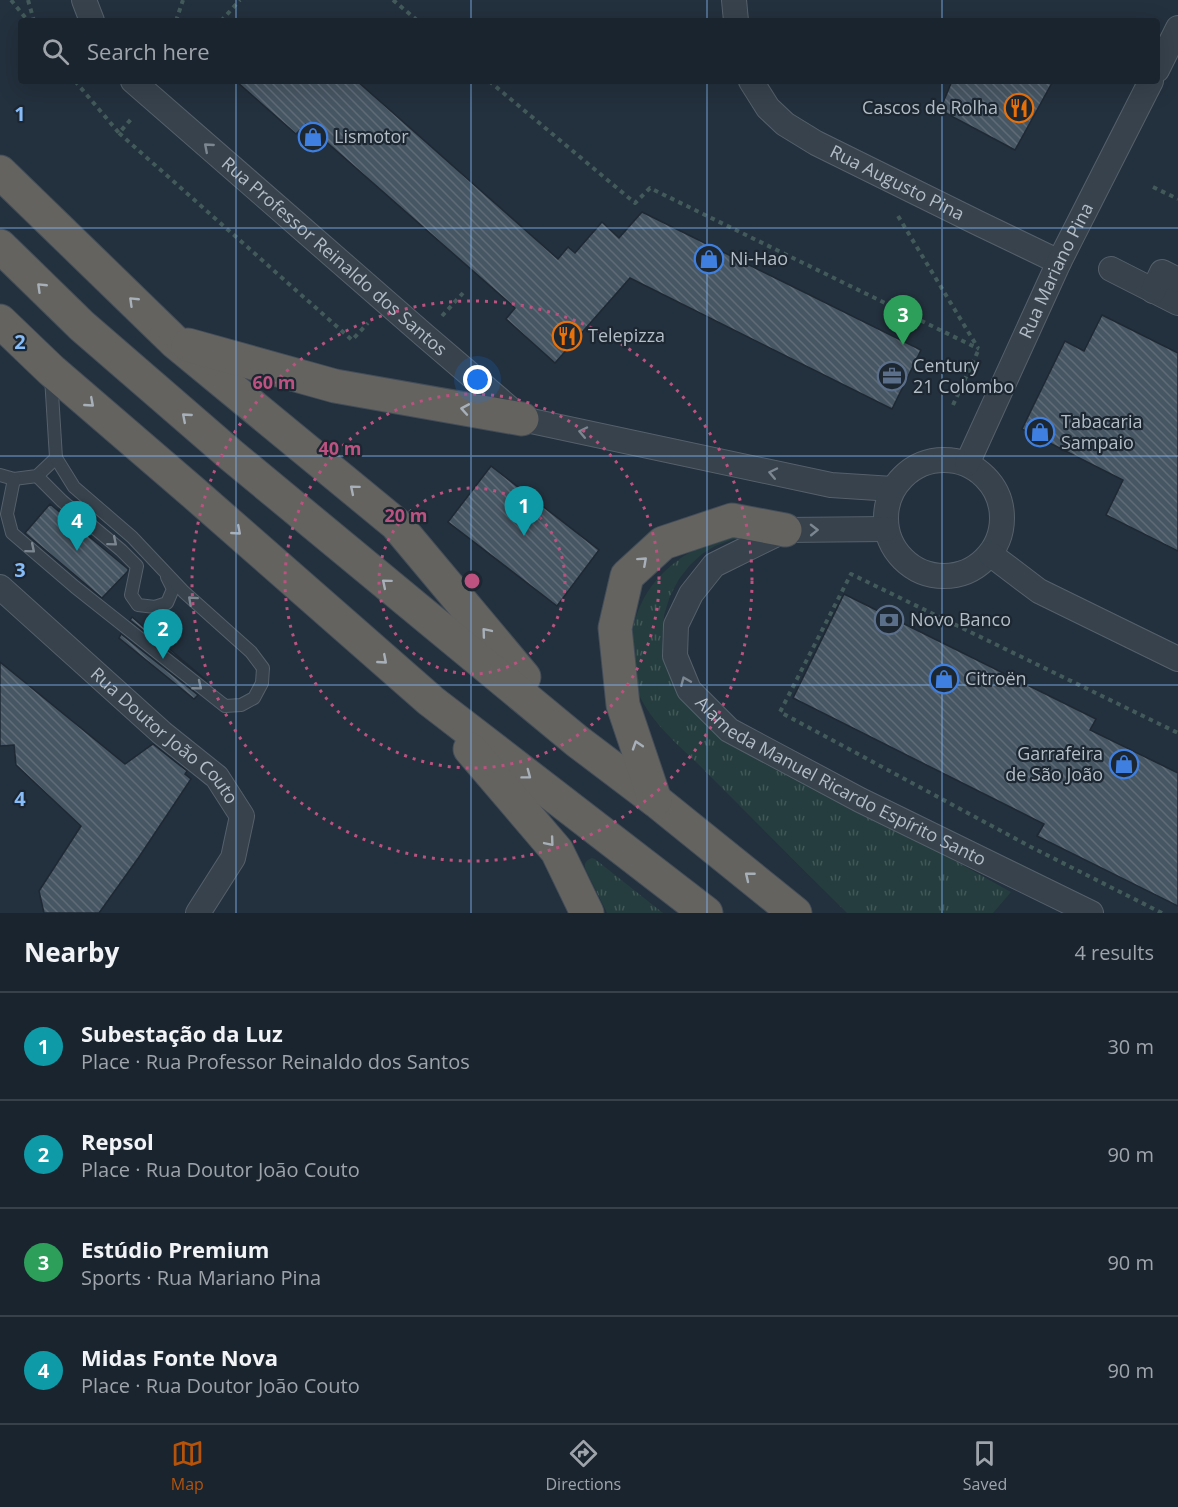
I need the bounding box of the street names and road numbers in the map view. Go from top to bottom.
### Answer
street label: Rua Augusto Pina [826,139,969,225]
street label: Rua Professor Reinaldo dos Santos [217,151,453,361]
street label: Rua Mariano Pina [1013,198,1098,342]
street label: Rua Doutor João Couto [86,661,244,808]
street label: Alameda Manuel Ricardo Espírito Santo [691,690,990,871]

